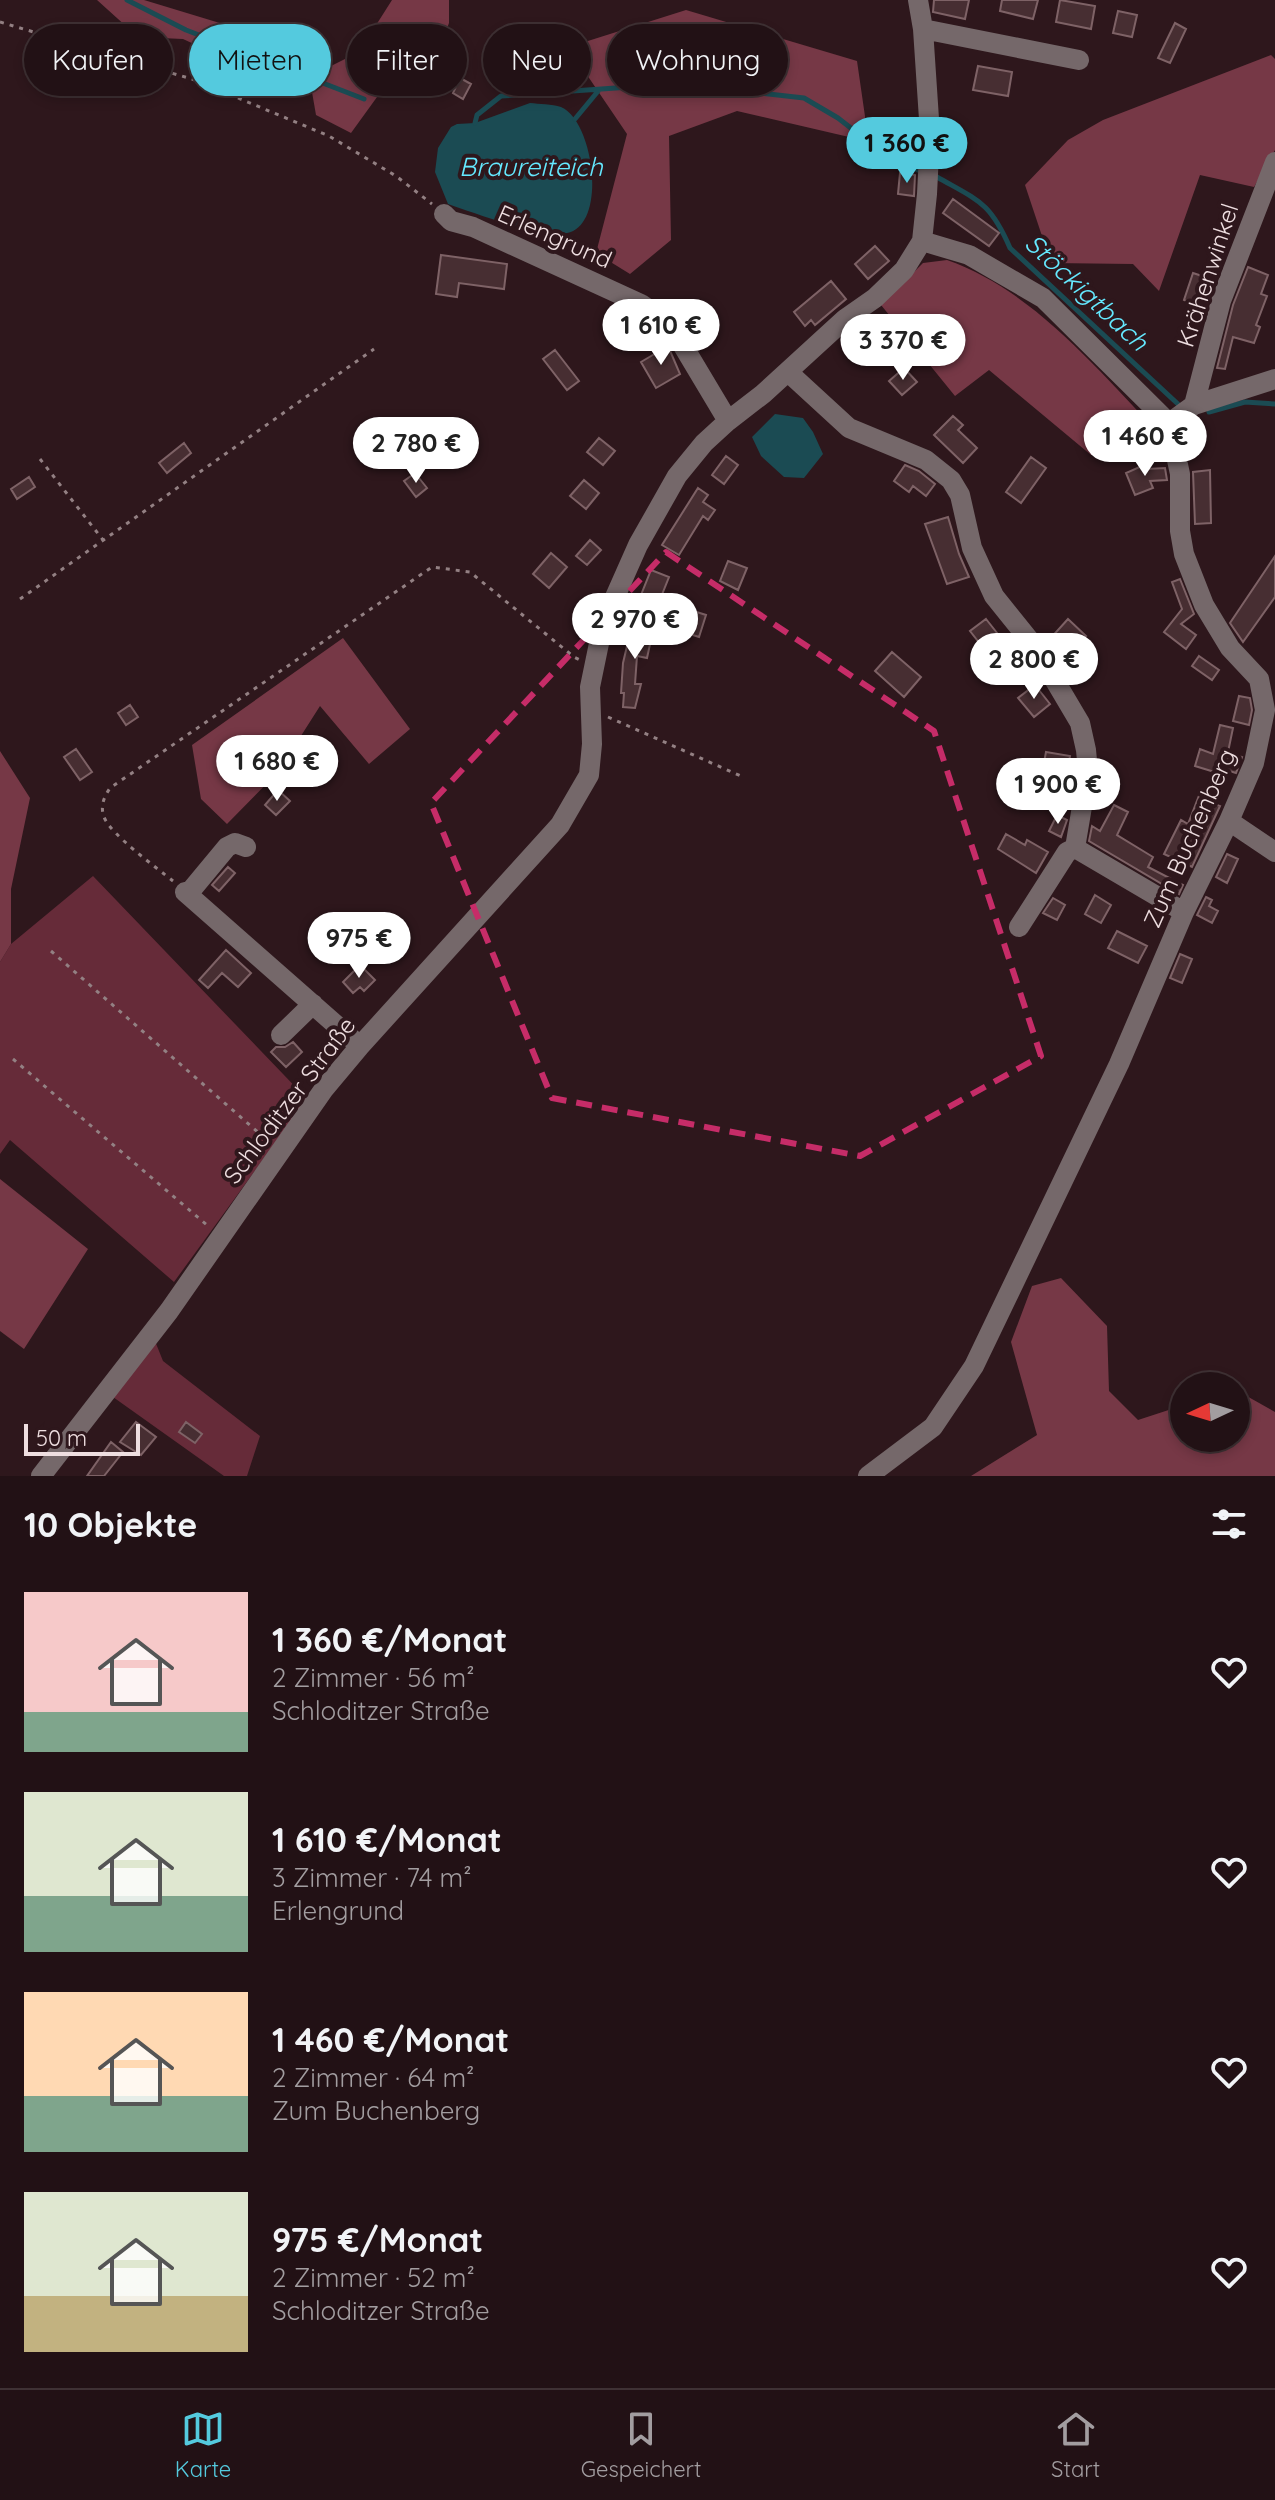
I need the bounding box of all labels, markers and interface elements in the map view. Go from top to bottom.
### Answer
chip: Kaufen [24,24,173,96]
chip: Mieten [189,24,331,96]
chip: Filter [347,24,467,96]
chip: Neu [483,24,591,96]
chip: Wohnung [607,24,788,96]
pin: 1 360 € [833,117,981,185]
text: 1 360 € [864,126,950,159]
water label: Braureiteich [459,150,604,183]
street label: Erlengrund [493,198,617,274]
street label: Krähenwinkel [1170,200,1244,350]
water label: Stöckigtbach [1018,226,1157,358]
pin: 1 610 € [587,299,735,367]
text: 1 610 € [621,308,701,341]
pin: 3 370 € [829,314,977,382]
text: 3 370 € [858,323,948,356]
pin: 1 460 € [1071,410,1219,478]
pin: 2 780 € [342,417,490,485]
text: 1 460 € [1102,419,1188,452]
text: 2 780 € [371,426,461,459]
pin: 2 970 € [561,593,709,661]
text: 2 970 € [590,602,680,635]
pin: 2 800 € [960,633,1108,701]
text: 2 800 € [988,642,1080,675]
pin: 1 680 € [203,735,351,803]
text: 1 680 € [234,744,320,777]
street label: Zum Buchenberg [1136,744,1242,932]
pin: 1 900 € [984,758,1132,826]
text: 1 900 € [1014,767,1102,800]
pin: 975 € [303,912,415,980]
text: 975 € [326,921,392,954]
street label: Schloditzer Straße [217,1011,361,1189]
north arrow [1170,1372,1250,1452]
map controls [1170,1372,1250,1452]
scale bar [24,1420,140,1456]
text: 50 m [36,1424,87,1452]
icon: filters [1207,1502,1251,1546]
text: 10 Objekte [24,1503,197,1546]
text: 1 360 €/Monat [272,1618,507,1661]
icon: home [88,1624,184,1720]
icon: heart [1207,1650,1251,1694]
text: 2 Zimmer · 56 m² [272,1661,474,1694]
text: Schloditzer Straße [272,1694,490,1727]
text: 1 610 €/Monat [272,1818,502,1861]
icon: home [88,1824,184,1920]
icon: heart [1207,1850,1251,1894]
text: 3 Zimmer · 74 m² [272,1861,471,1894]
text: Erlengrund [272,1894,404,1927]
text: 1 460 €/Monat [272,2018,509,2061]
icon: home [88,2024,184,2120]
icon: heart [1207,2050,1251,2094]
text: 2 Zimmer · 64 m² [272,2061,474,2094]
text: Zum Buchenberg [272,2094,480,2127]
text: 975 €/Monat [272,2218,483,2261]
icon: home [88,2224,184,2320]
icon: heart [1207,2250,1251,2294]
text: 2 Zimmer · 52 m² [272,2261,475,2294]
text: Schloditzer Straße [272,2294,490,2327]
tab: Karte [175,2407,231,2483]
tab: Gespeichert [581,2407,702,2483]
tab: Start [1051,2407,1100,2483]

